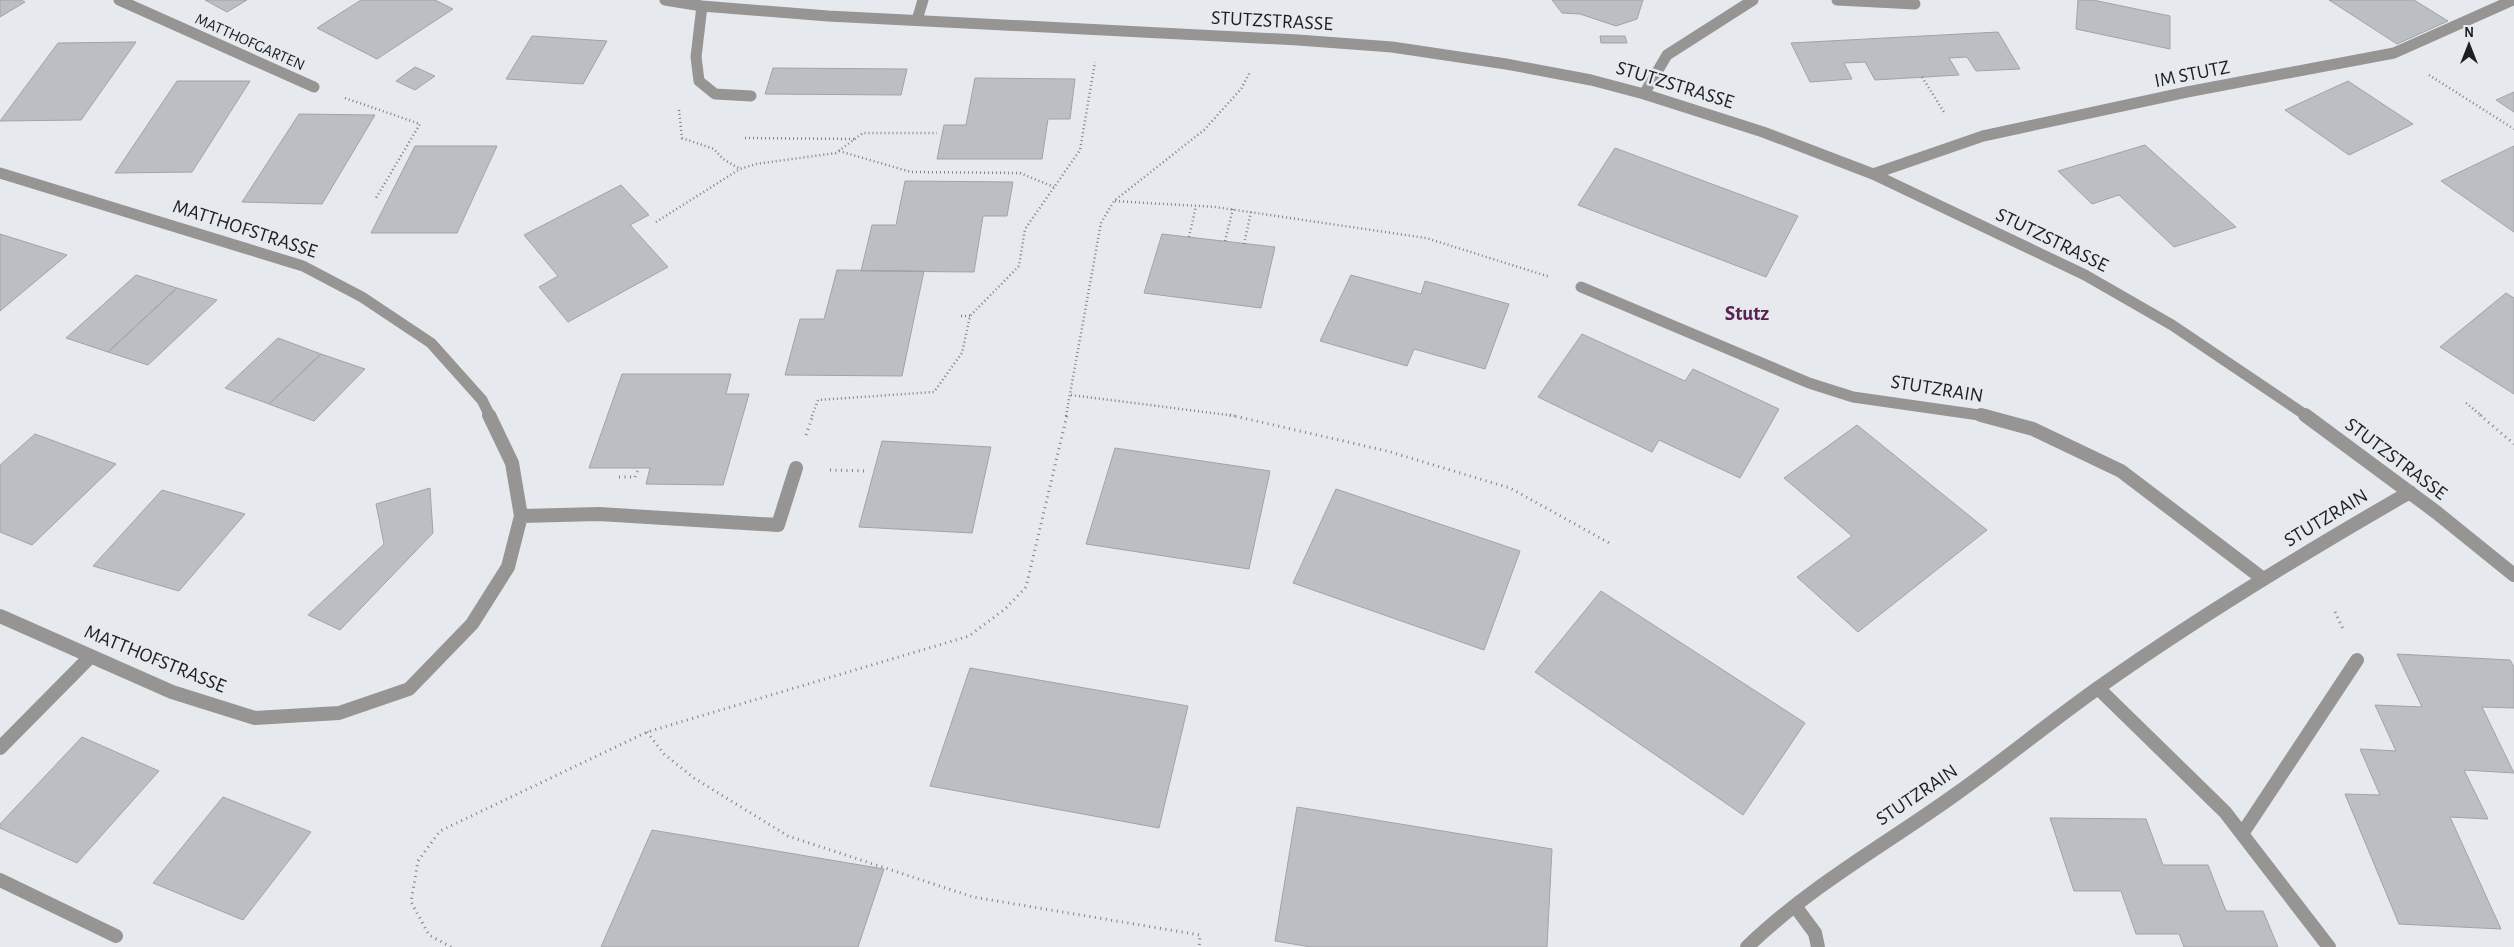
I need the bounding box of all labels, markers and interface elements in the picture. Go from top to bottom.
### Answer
street label: STUTZSTRASSE [1211,8,1334,34]
street label: MATTHOFGARTEN [193,11,307,73]
north arrow [2444,20,2494,70]
text: N [2464,26,2474,40]
street label: IM STUTZ [2153,57,2231,91]
street label: STUTZSTRASSE [1614,58,1737,112]
street label: MATTHOFSTRASSE [170,196,320,262]
street label: STUTZSTRASSE [1993,204,2111,276]
district label: Stutz [1725,303,1769,324]
street label: STUTZRAIN [1889,372,1985,406]
street label: STUTZSTRASSE [2341,414,2451,504]
street label: STUTZRAIN [2281,485,2371,551]
street label: MATTHOFSTRASSE [81,622,229,697]
street label: STUTZRAIN [1873,761,1961,829]

